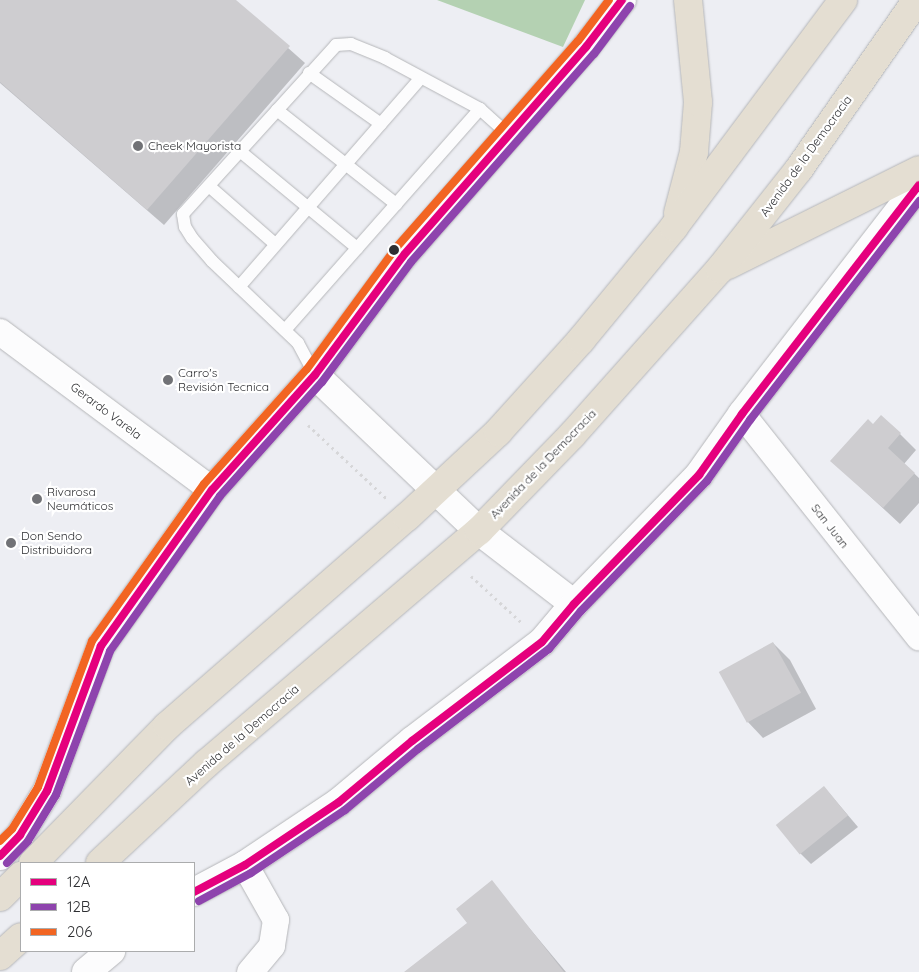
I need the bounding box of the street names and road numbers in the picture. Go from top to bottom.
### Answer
street label: Avenida de la Democracia [757,93,855,219]
street label: Gerardo Varela [68,380,144,442]
street label: Avenida de la Democracia [487,406,599,522]
street label: San Juan [808,501,852,551]
street label: Avenida de la Democracia [182,682,302,788]

